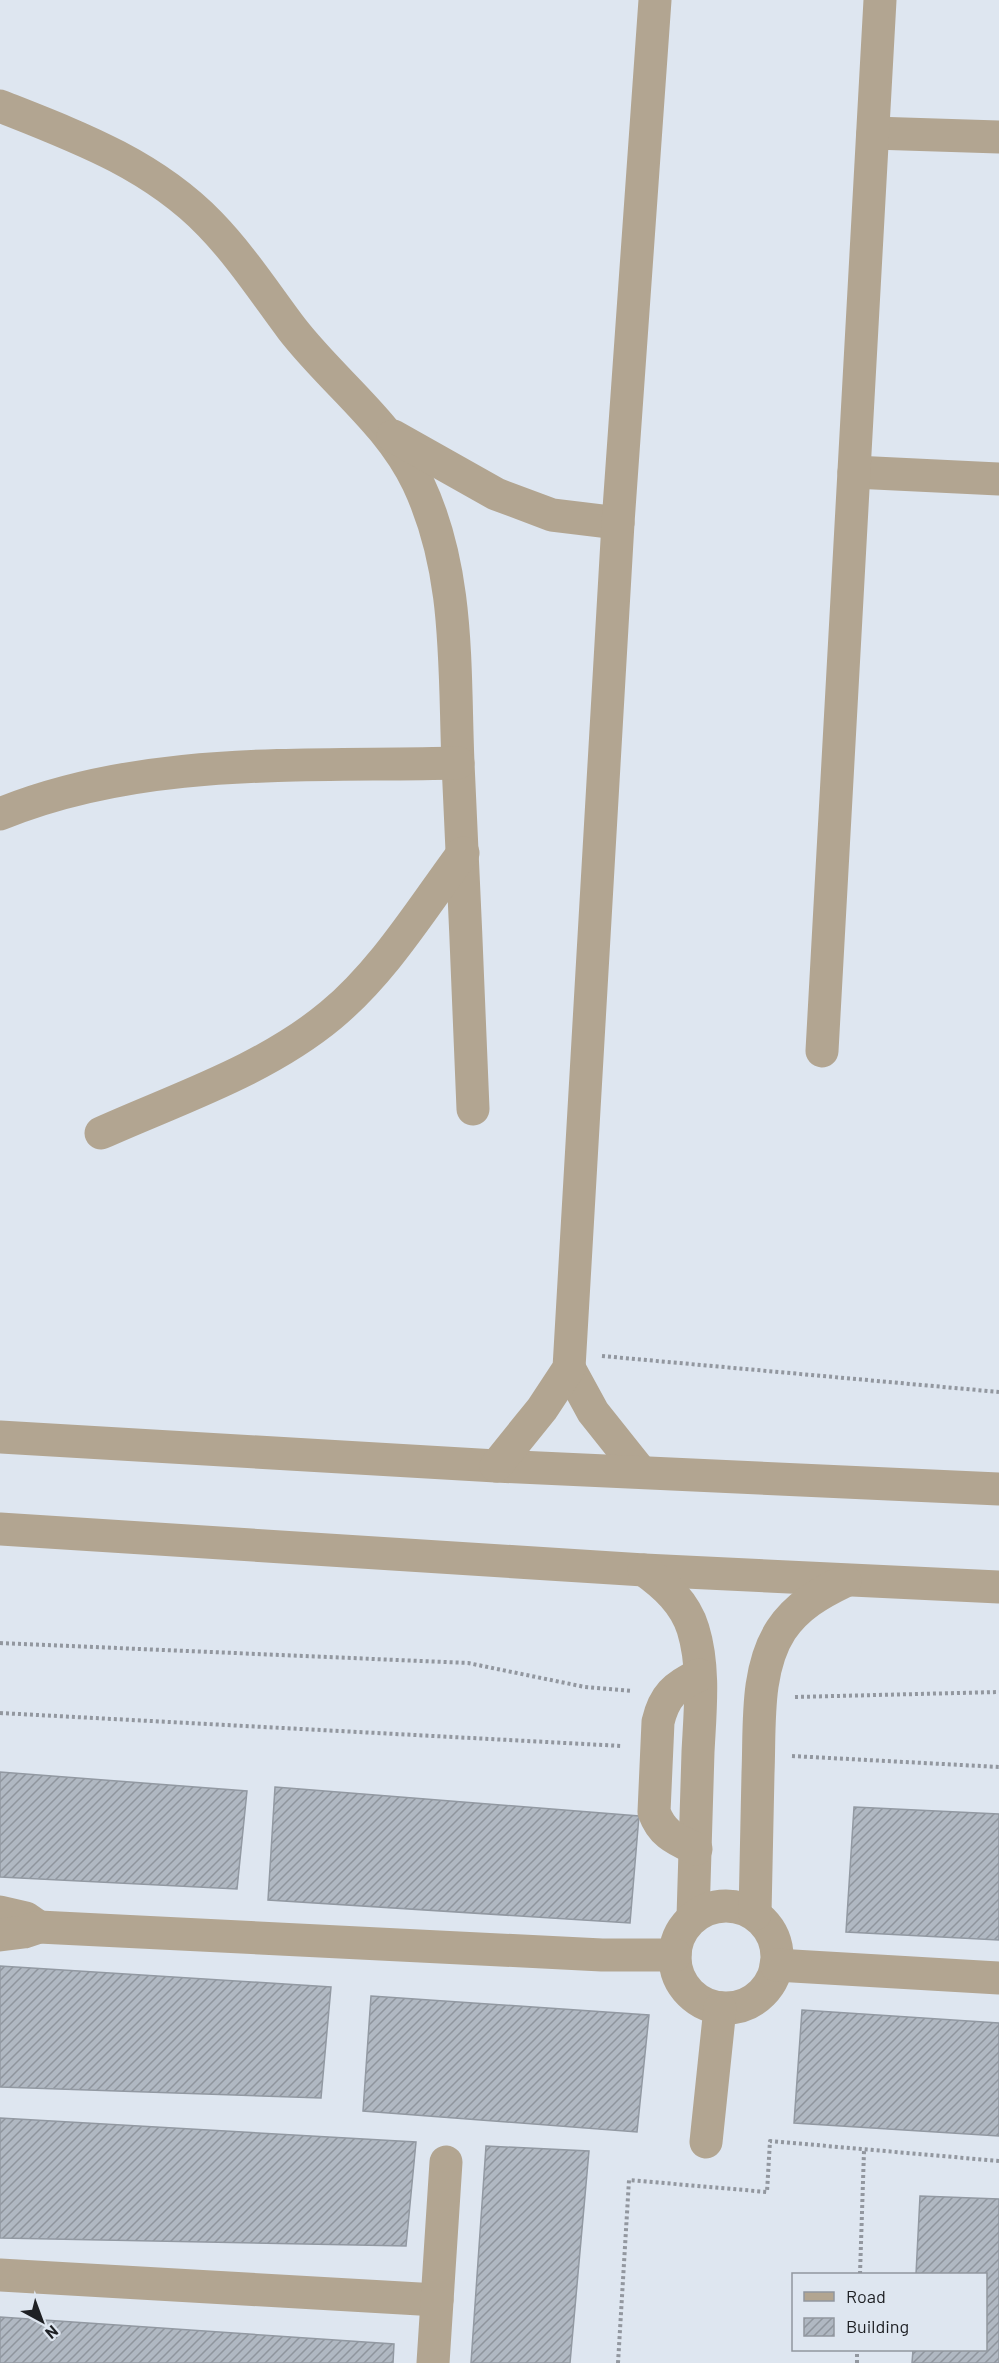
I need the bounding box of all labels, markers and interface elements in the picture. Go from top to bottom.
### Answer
legend [792,2273,987,2351]
text: Road [846,2285,886,2307]
north arrow [12,2291,72,2351]
text: Building [846,2315,909,2337]
text: N [42,2322,62,2343]

